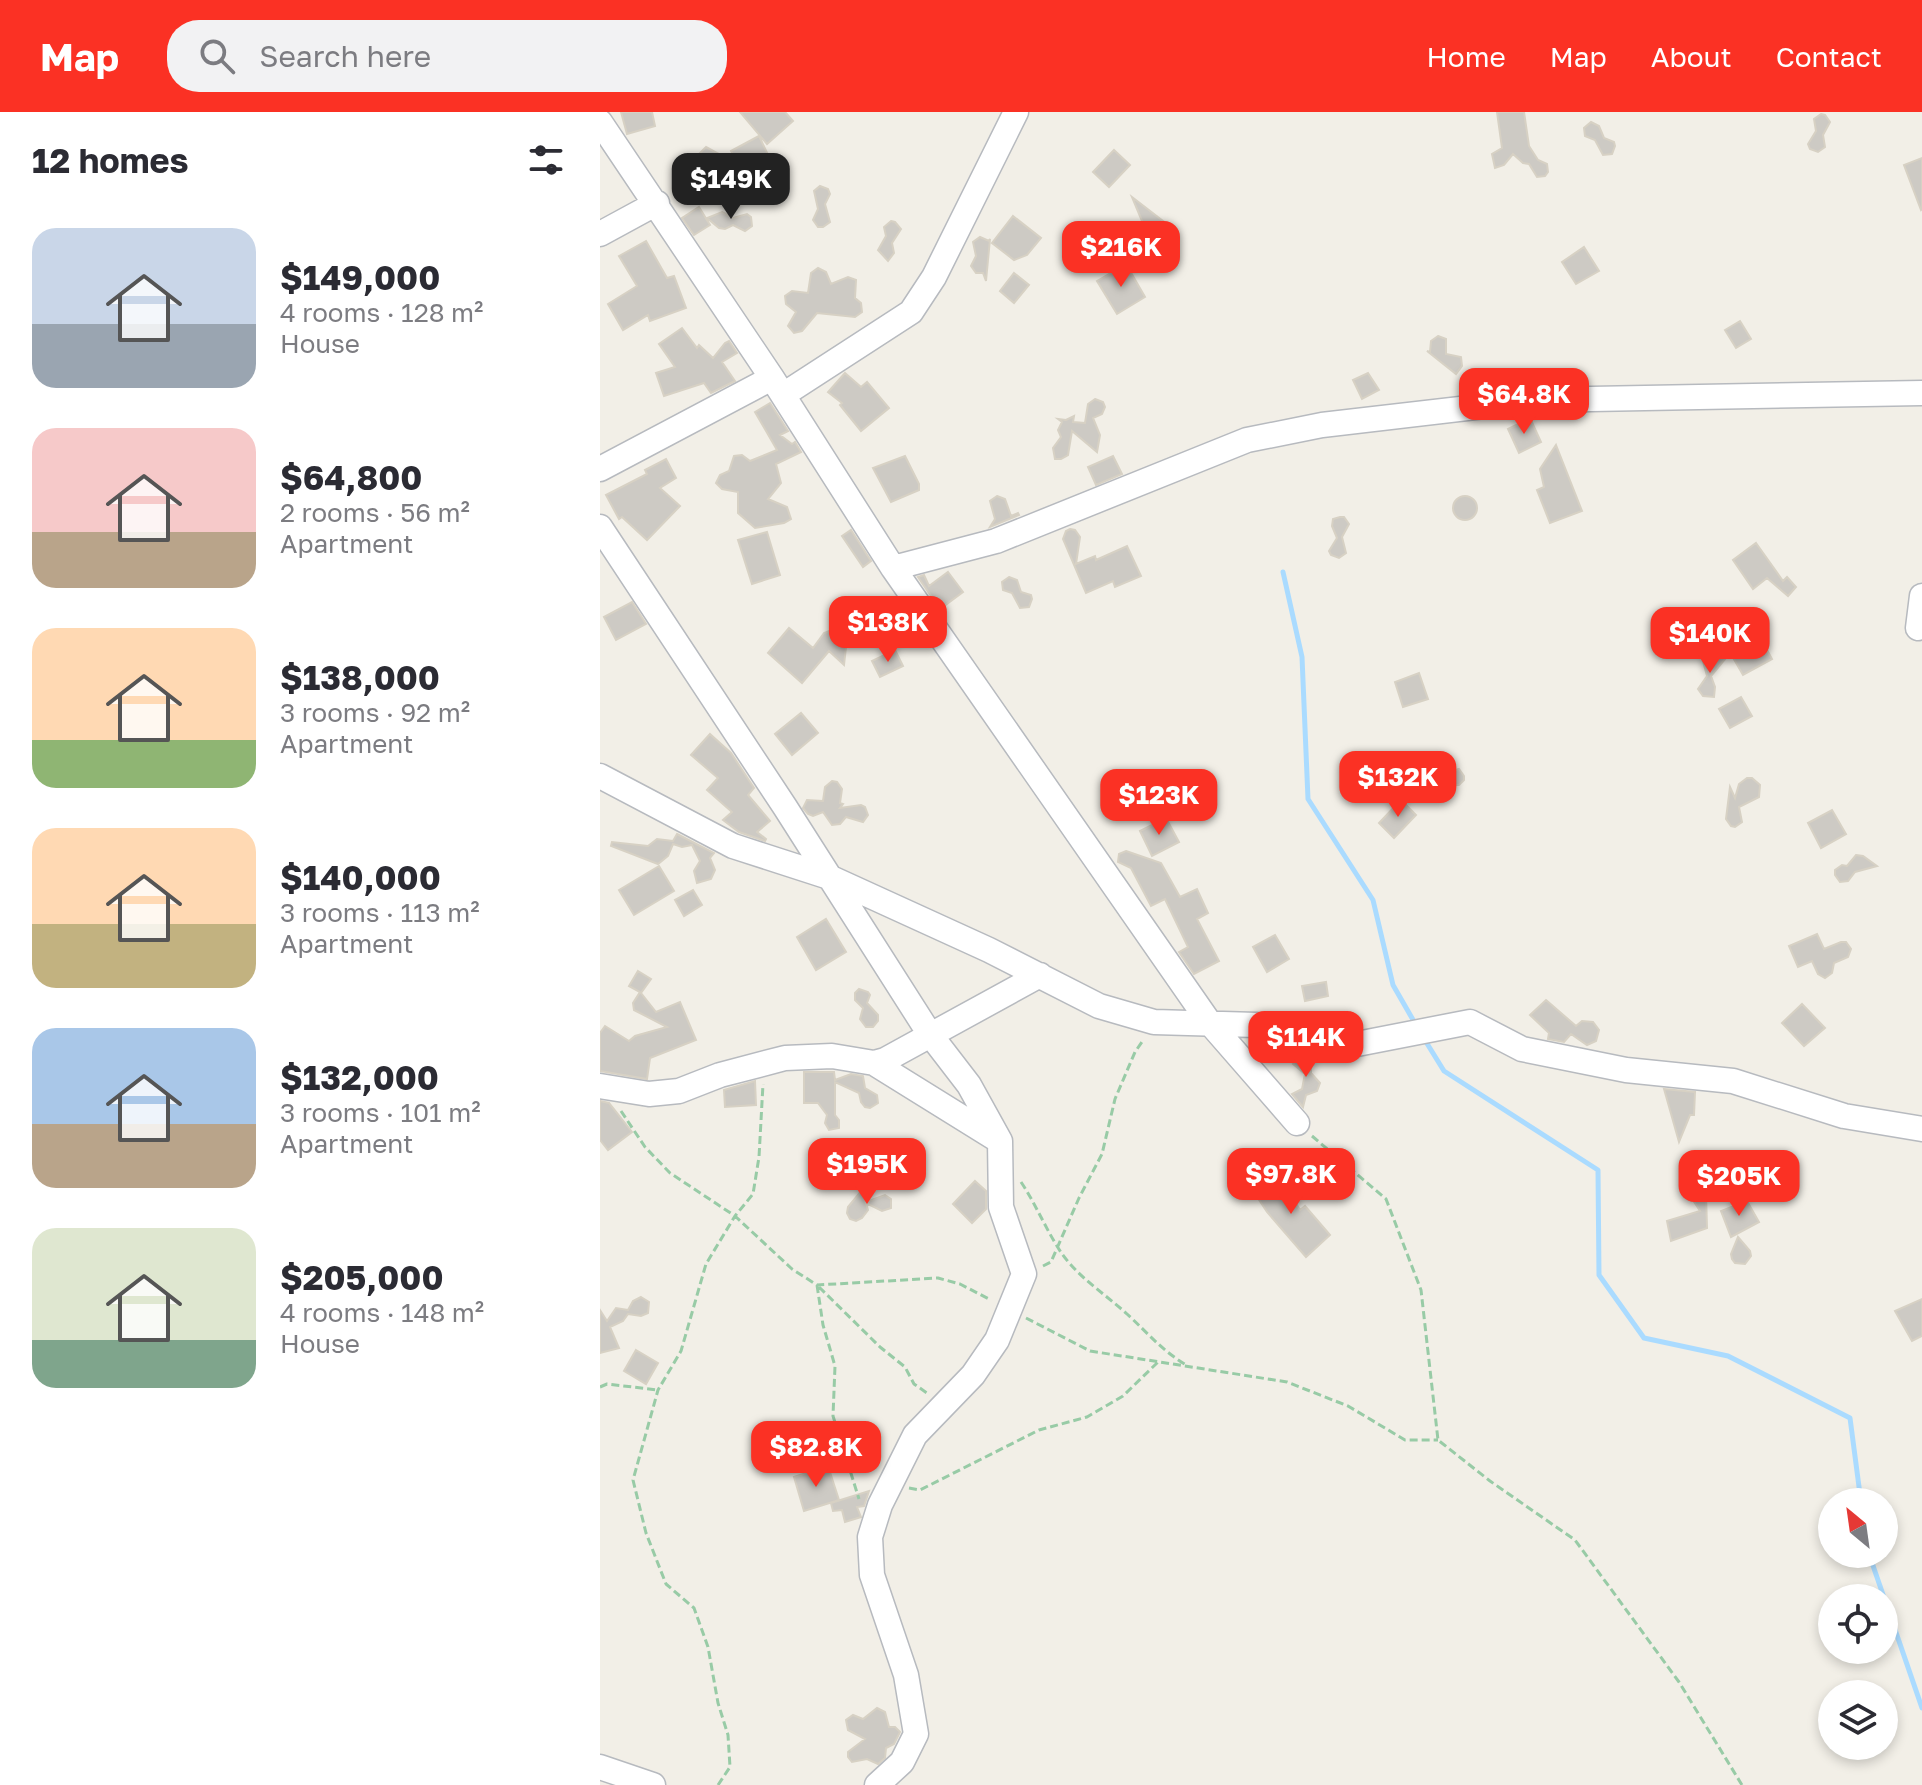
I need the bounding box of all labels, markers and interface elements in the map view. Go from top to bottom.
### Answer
search box [167,20,727,92]
text: Map [40,34,119,79]
icon: search [195,34,239,78]
text: Search here [259,38,431,74]
text: Home [1427,40,1506,73]
text: Map [1550,40,1607,73]
text: About [1651,40,1732,73]
text: Contact [1776,40,1882,73]
icon: filters [524,138,568,182]
text: 12 homes [32,140,189,180]
pin: $149K [675,153,787,221]
text: $149K [690,163,772,194]
pin: $216K [1065,221,1177,289]
text: $216K [1080,231,1162,262]
text: $149,000 [280,257,440,297]
icon: home [96,260,192,356]
text: 4 rooms · 128 m² [280,297,483,328]
text: House [280,328,360,359]
pin: $64.8K [1459,368,1589,436]
text: $64.8K [1477,378,1571,409]
text: $64,800 [280,457,422,497]
icon: home [96,460,192,556]
text: 2 rooms · 56 m² [280,497,470,528]
text: Apartment [280,528,413,559]
pin: $138K [832,596,944,664]
text: $138K [847,606,929,637]
pin: $140K [1654,607,1766,675]
text: $140K [1669,617,1751,648]
text: $138,000 [280,657,440,697]
icon: home [96,660,192,756]
text: 3 rooms · 92 m² [280,697,470,728]
text: Apartment [280,728,413,759]
pin: $132K [1342,751,1454,819]
text: $132K [1357,761,1439,792]
pin: $123K [1103,769,1215,837]
text: $123K [1118,779,1200,810]
text: $140,000 [280,857,441,897]
icon: home [96,860,192,956]
text: 3 rooms · 113 m² [280,897,480,928]
text: Apartment [280,928,413,959]
pin: $114K [1250,1011,1362,1079]
text: $114K [1266,1021,1346,1052]
text: $132,000 [280,1057,439,1097]
icon: home [96,1060,192,1156]
text: 3 rooms · 101 m² [280,1097,481,1128]
text: Apartment [280,1128,413,1159]
pin: $195K [811,1138,923,1206]
text: $195K [826,1148,908,1179]
pin: $97.8K [1226,1148,1356,1216]
pin: $205K [1683,1150,1795,1218]
text: $97.8K [1245,1158,1337,1189]
text: $205K [1697,1160,1781,1191]
text: $205,000 [280,1257,444,1297]
icon: home [96,1260,192,1356]
text: 4 rooms · 148 m² [280,1297,484,1328]
text: House [280,1328,360,1359]
pin: $82.8K [751,1421,881,1489]
text: $82.8K [769,1431,863,1462]
north arrow [1818,1488,1898,1568]
map controls [1818,1488,1898,1760]
button: locate [1818,1584,1898,1664]
button: layers [1818,1680,1898,1760]

